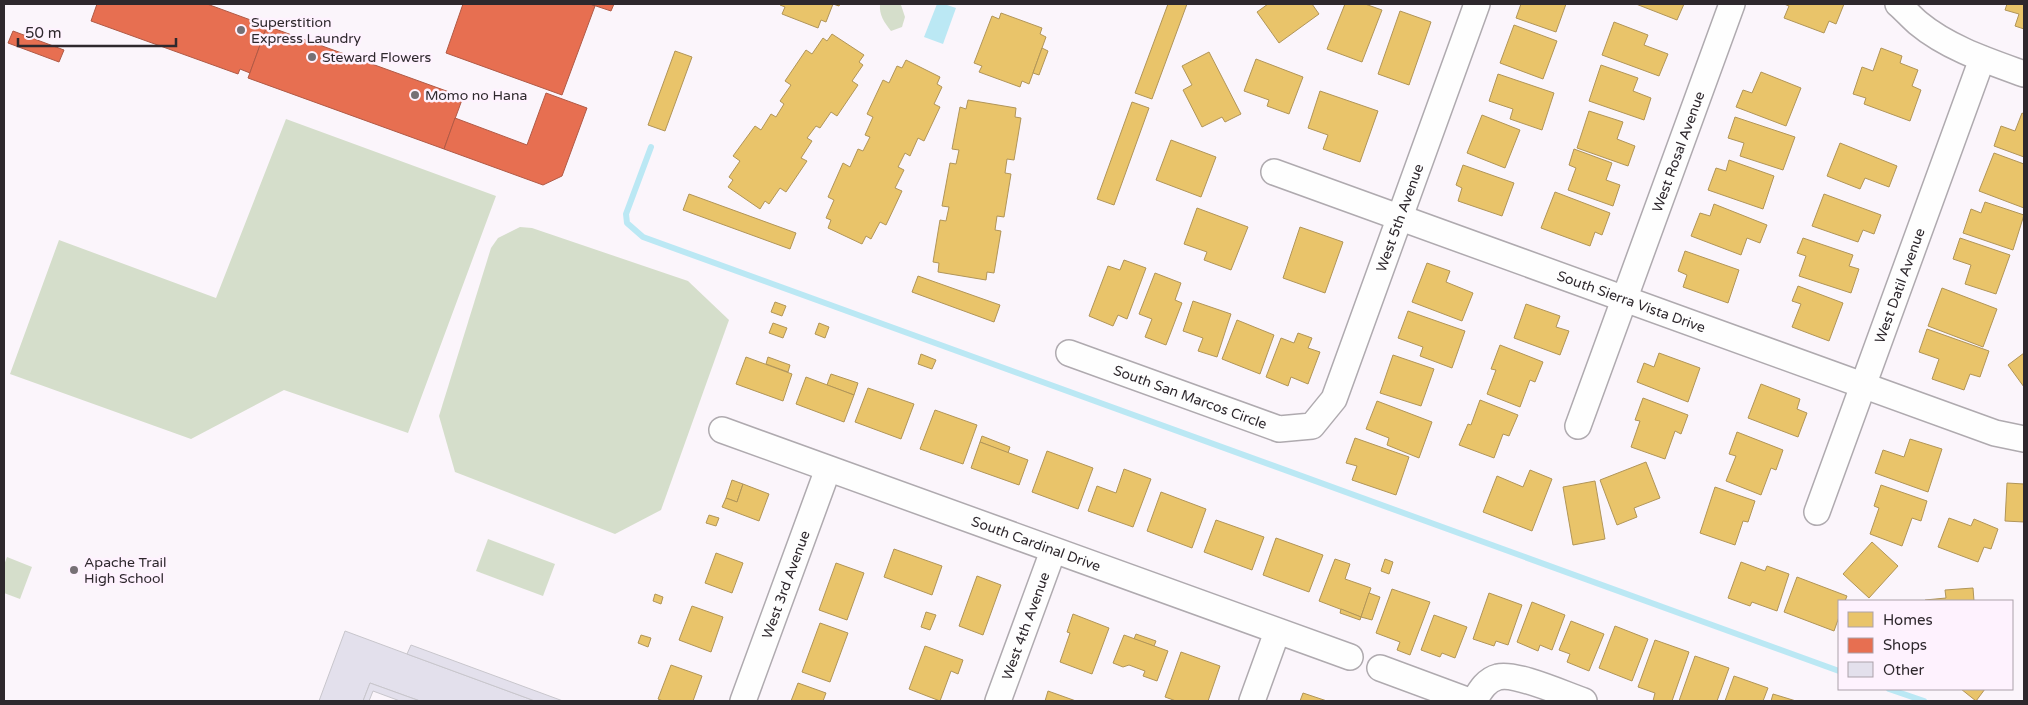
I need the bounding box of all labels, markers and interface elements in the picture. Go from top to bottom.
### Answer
place label: Superstition Express Laundry [251,14,362,47]
scale bar [18,15,175,47]
text: 50 m [25,24,62,42]
marker: Superstition Express Laundry [235,24,247,36]
place label: Steward Flowers [322,49,432,66]
marker: Steward Flowers [306,51,318,63]
place label: Momo no Hana [425,87,527,104]
marker: Momo no Hana [409,89,421,101]
street label: West Rosal Avenue [1649,89,1708,215]
street label: West 5th Avenue [1373,162,1427,274]
street label: West Datil Avenue [1871,226,1929,346]
street label: South Sierra Vista Drive [1555,267,1708,336]
street label: South San Marcos Circle [1111,362,1269,433]
street label: South Cardinal Drive [969,513,1103,575]
street label: West 3rd Avenue [759,528,814,641]
place label: Apache Trail High School [84,554,167,587]
marker: Apache Trail High School [68,564,80,576]
street label: West 4th Avenue [998,570,1054,682]
legend [1838,600,2013,690]
text: Homes [1883,611,1933,629]
text: Shops [1883,636,1927,654]
text: Other [1883,661,1925,679]

